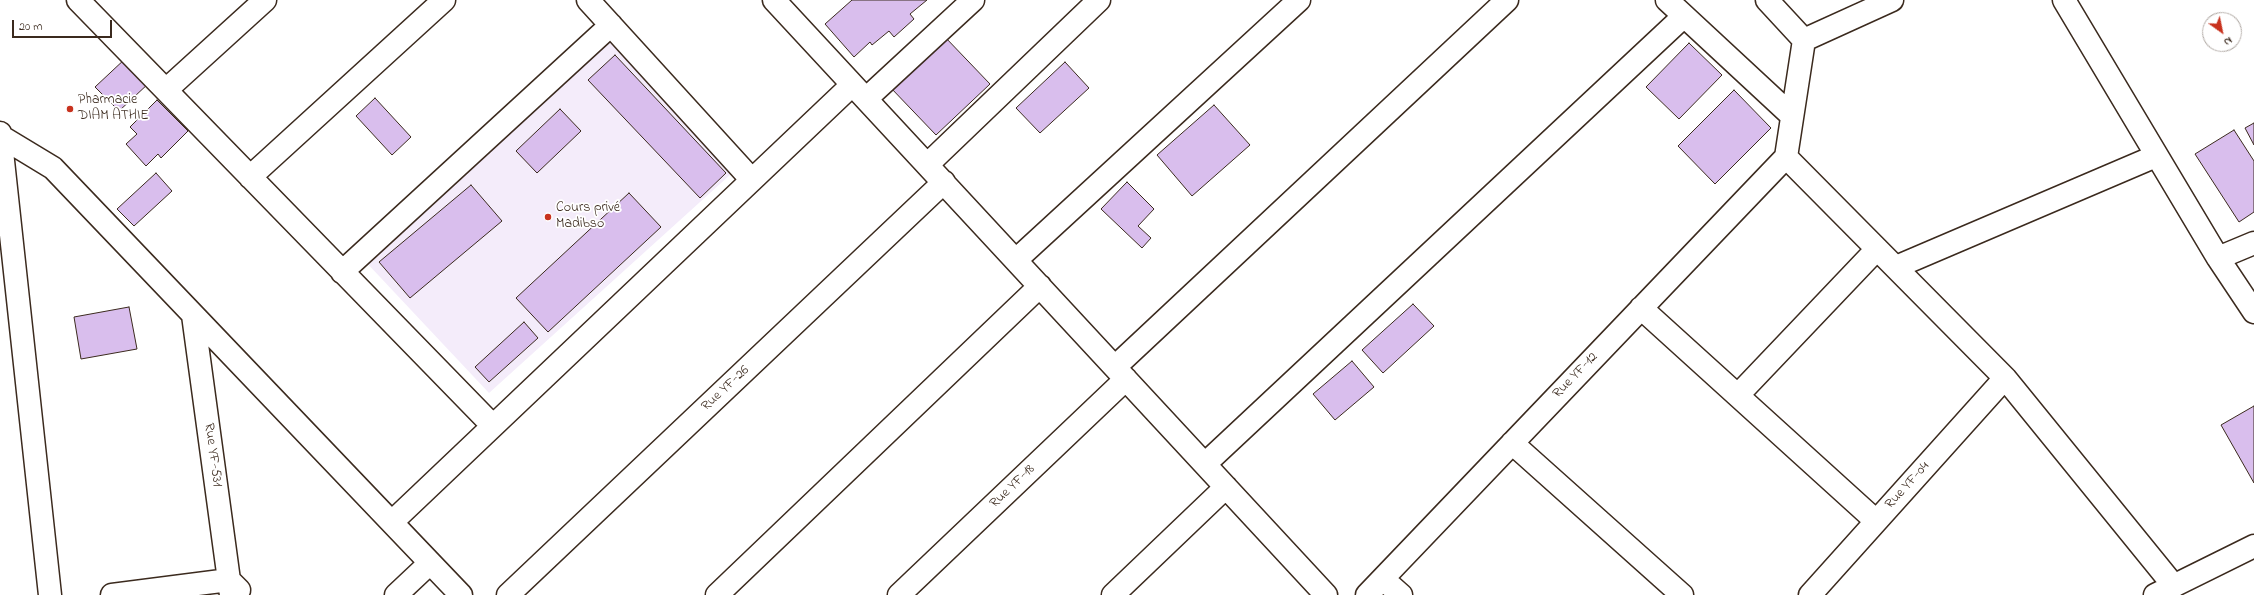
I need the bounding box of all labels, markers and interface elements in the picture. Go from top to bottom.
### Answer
scale bar [14,12,114,38]
north arrow [2202,12,2242,52]
text: 20 m [19,18,42,36]
text: N [2221,32,2235,50]
place label: Pharmacie DIAM ATHIE [78,93,149,126]
marker: Pharmacie DIAM ATHIE [65,104,75,114]
place label: Cours privé Madibso [556,201,620,234]
marker: Cours privé Madibso [543,212,553,222]
street label: Rue YF-12 [1550,349,1602,403]
street label: Rue YF-26 [699,363,753,415]
street label: Rue YF-531 [199,422,225,488]
street label: Rue YF-04 [1882,459,1934,513]
street label: Rue YF-18 [987,462,1039,512]

